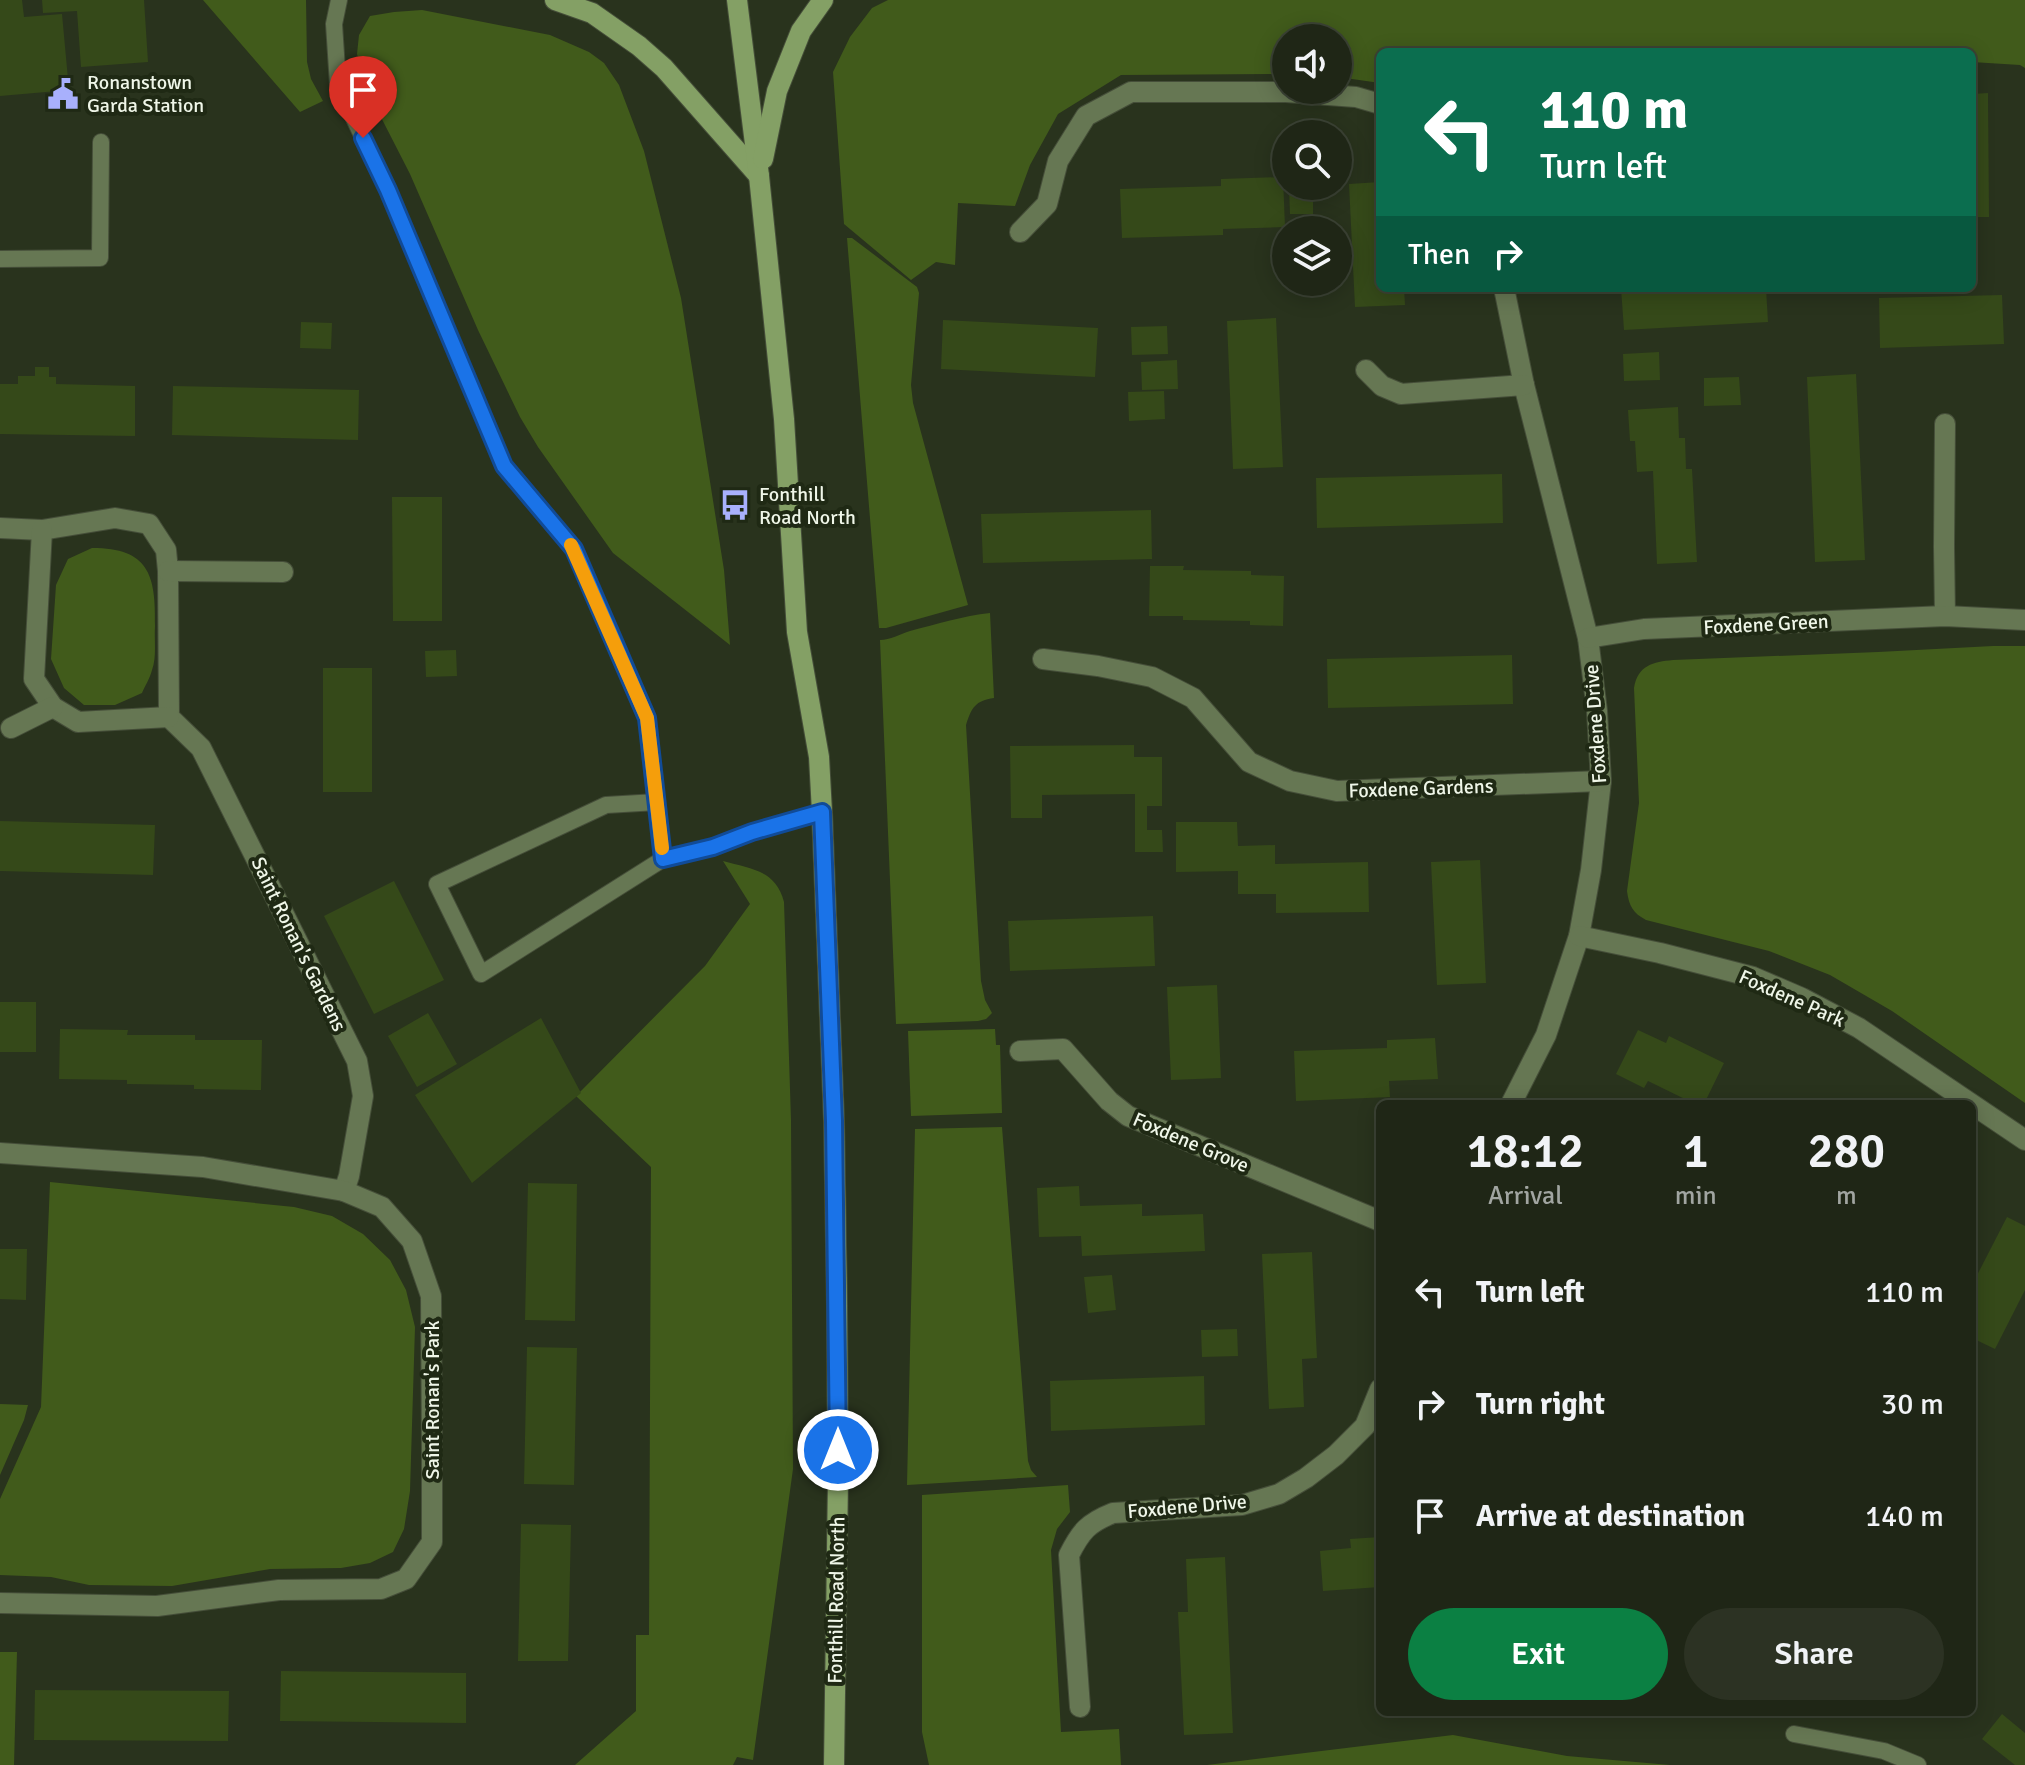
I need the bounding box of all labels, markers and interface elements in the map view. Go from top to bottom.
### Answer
map controls [1272,24,1352,296]
button: sound [1272,24,1352,104]
pin [329,56,397,138]
icon: arrive [341,68,385,112]
place label: Ronanstown Garda Station [87,70,204,118]
text: 110 m [1540,75,1688,144]
public building icon: Ronanstown Garda Station [46,77,80,111]
icon: left [1408,80,1512,184]
button: search [1272,120,1352,200]
text: Turn left [1540,144,1667,189]
button: layers [1272,216,1352,296]
icon: right [1486,232,1530,276]
text: Then [1408,236,1470,273]
place label: Fonthill Road North [759,482,856,530]
bus stop icon: Fonthill Road North [718,488,752,522]
street label: Foxdene Green [1703,609,1829,640]
street label: Foxdene Drive [1579,664,1612,784]
street label: Foxdene Gardens [1348,773,1494,804]
street label: Saint Ronan's Gardens [245,853,352,1036]
street label: Foxdene Park [1735,964,1849,1033]
street label: Foxdene Grove [1129,1107,1253,1178]
text: 18:12 [1467,1122,1584,1181]
text: 1 [1683,1122,1709,1181]
text: 280 [1807,1122,1885,1181]
text: Arrival [1488,1180,1563,1212]
text: min [1675,1180,1717,1212]
text: m [1836,1180,1857,1212]
icon: left [1408,1270,1452,1314]
text: Turn left [1476,1274,1585,1311]
text: 110 m [1865,1274,1944,1311]
street label: Saint Ronan's Park [420,1321,445,1479]
icon: right [1408,1382,1452,1426]
text: Turn right [1476,1386,1605,1423]
text: 30 m [1881,1386,1944,1423]
position arrow [796,1408,880,1492]
street label: Foxdene Drive [1126,1489,1248,1524]
icon: arrive [1408,1494,1452,1538]
text: Arrive at destination [1476,1498,1745,1535]
text: 140 m [1865,1498,1944,1535]
street label: Fonthill Road North [823,1516,850,1684]
button: Exit [1408,1608,1668,1700]
button: Share [1684,1608,1944,1700]

